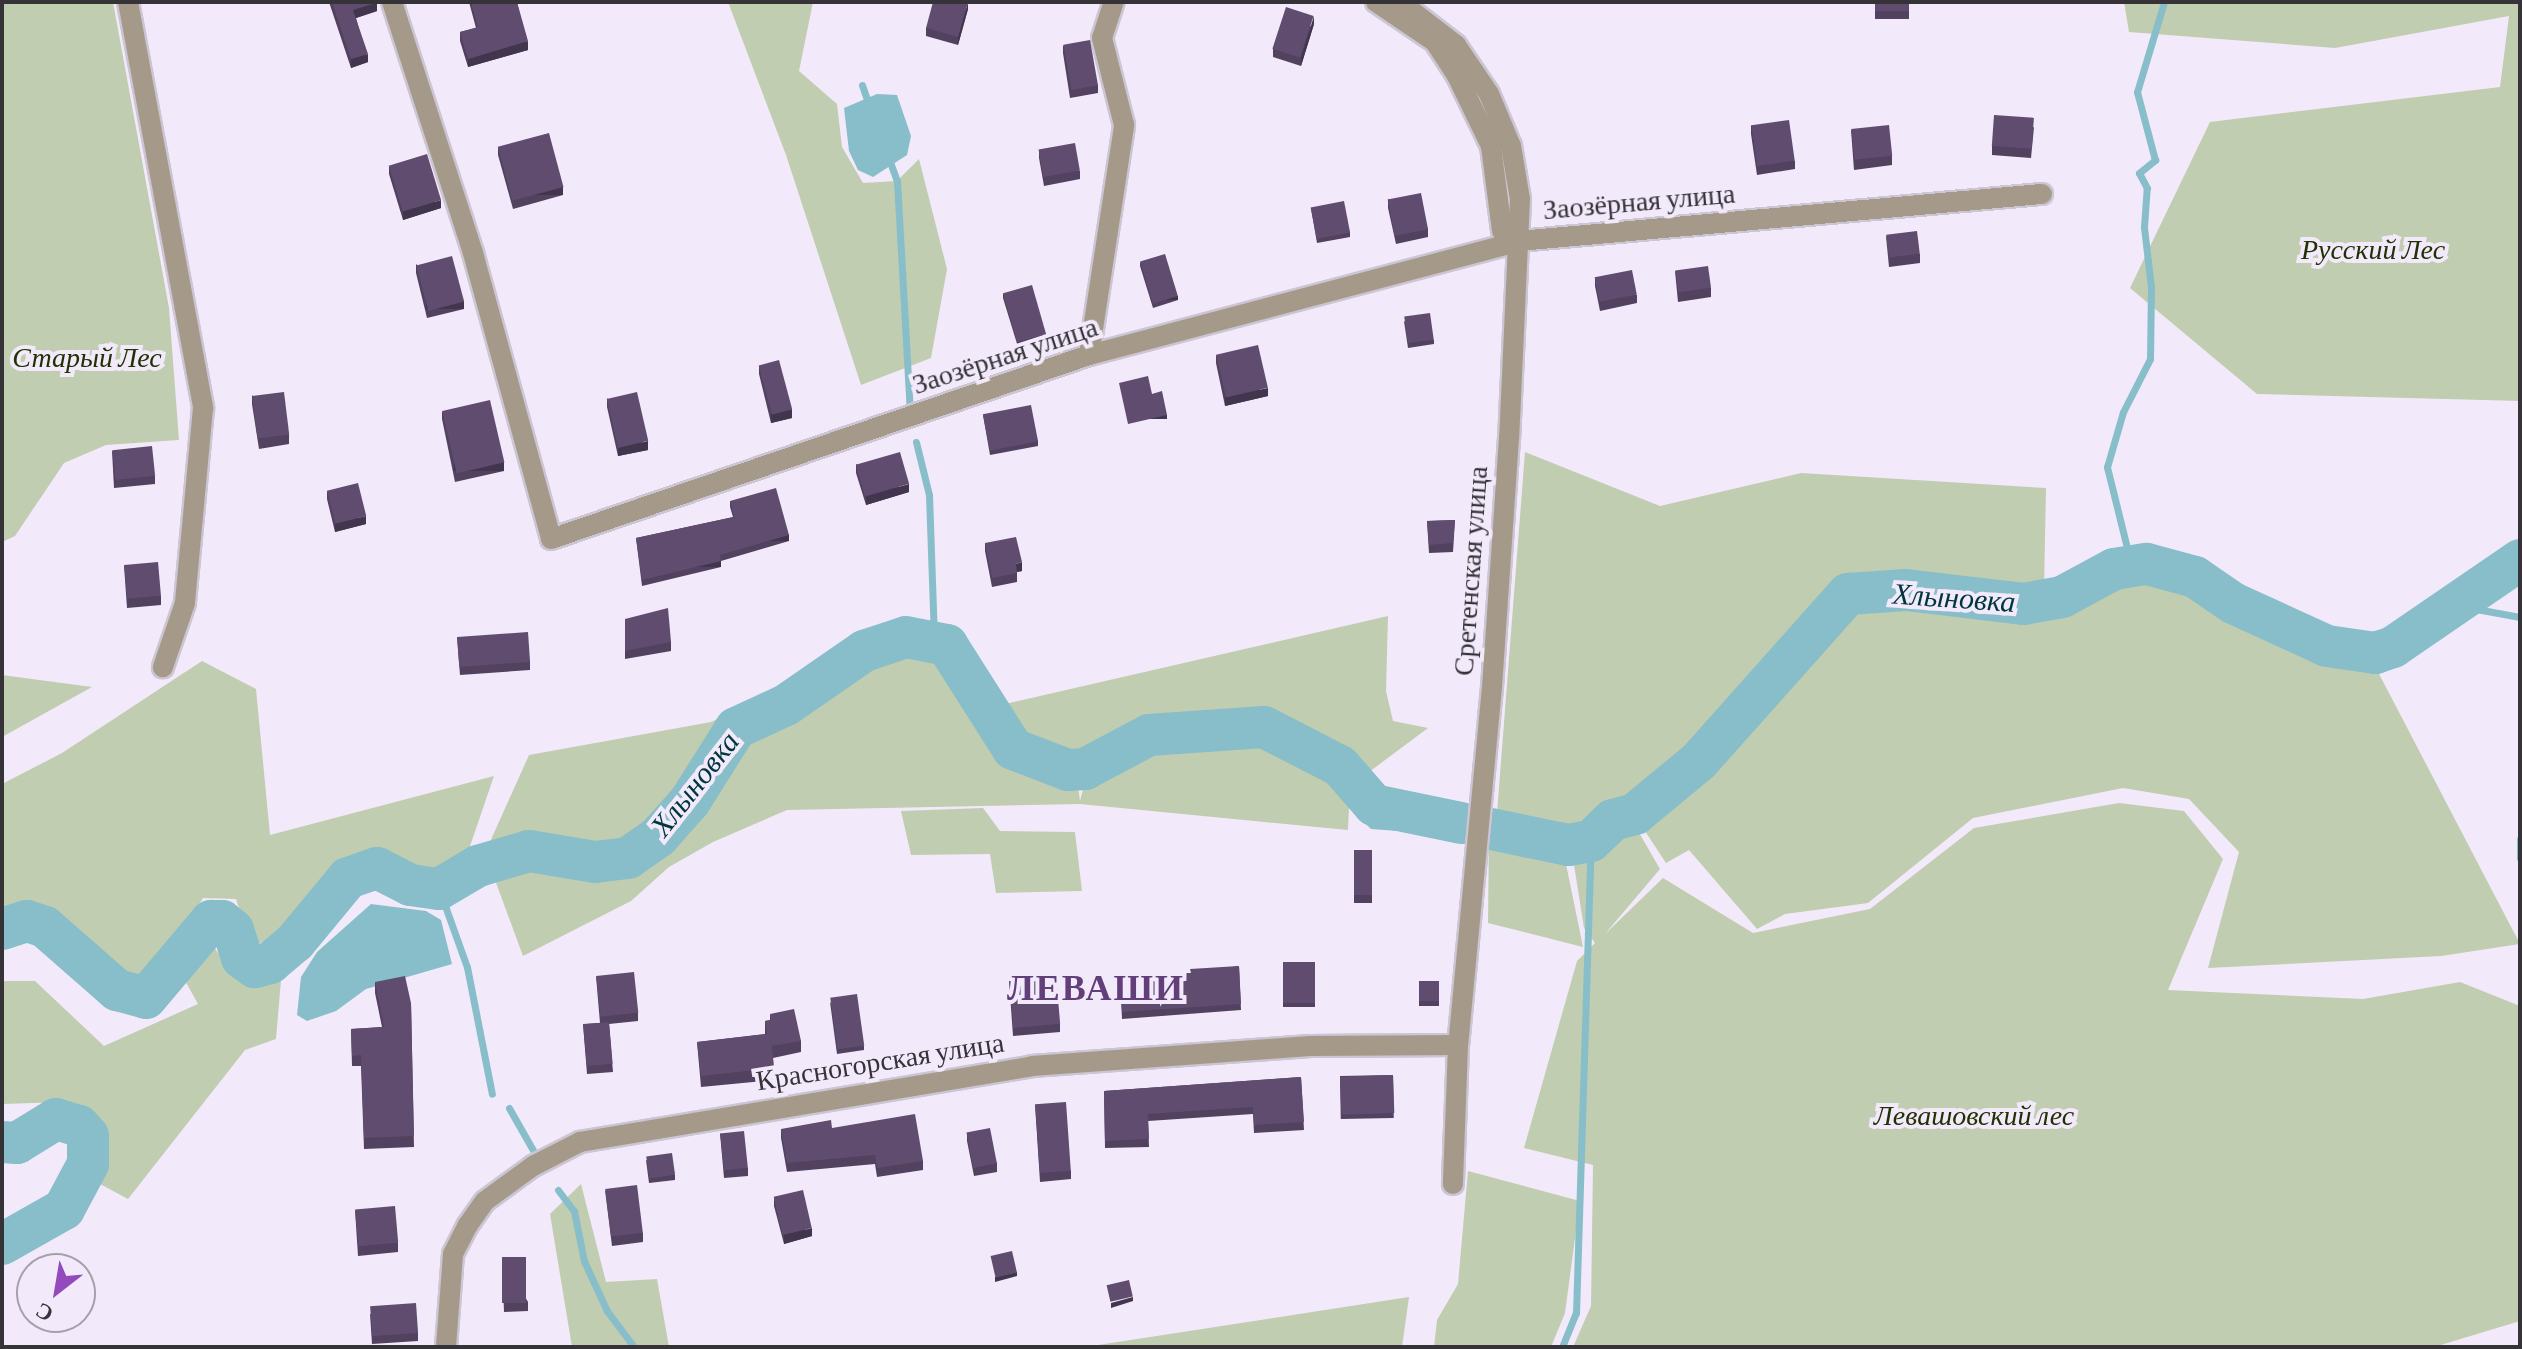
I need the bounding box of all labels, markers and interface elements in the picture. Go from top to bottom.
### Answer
street label: Заозёрная улица [1542,177,1736,227]
park label: Русский Лес [2301,233,2445,267]
street label: Заозёрная улица [908,310,1102,402]
park label: Старый Лес [12,341,162,375]
street label: Сретенская улица [1447,465,1495,677]
water label: Хлыновка [1891,576,2017,620]
water label: Хлыновка [643,724,747,844]
district label: ЛЕВАШИ [1007,967,1185,1011]
street label: Красногорская улица [754,1026,1006,1098]
park label: Левашовский лес [1874,1099,2074,1133]
north arrow [16,1253,96,1333]
text: С [31,1297,58,1327]

